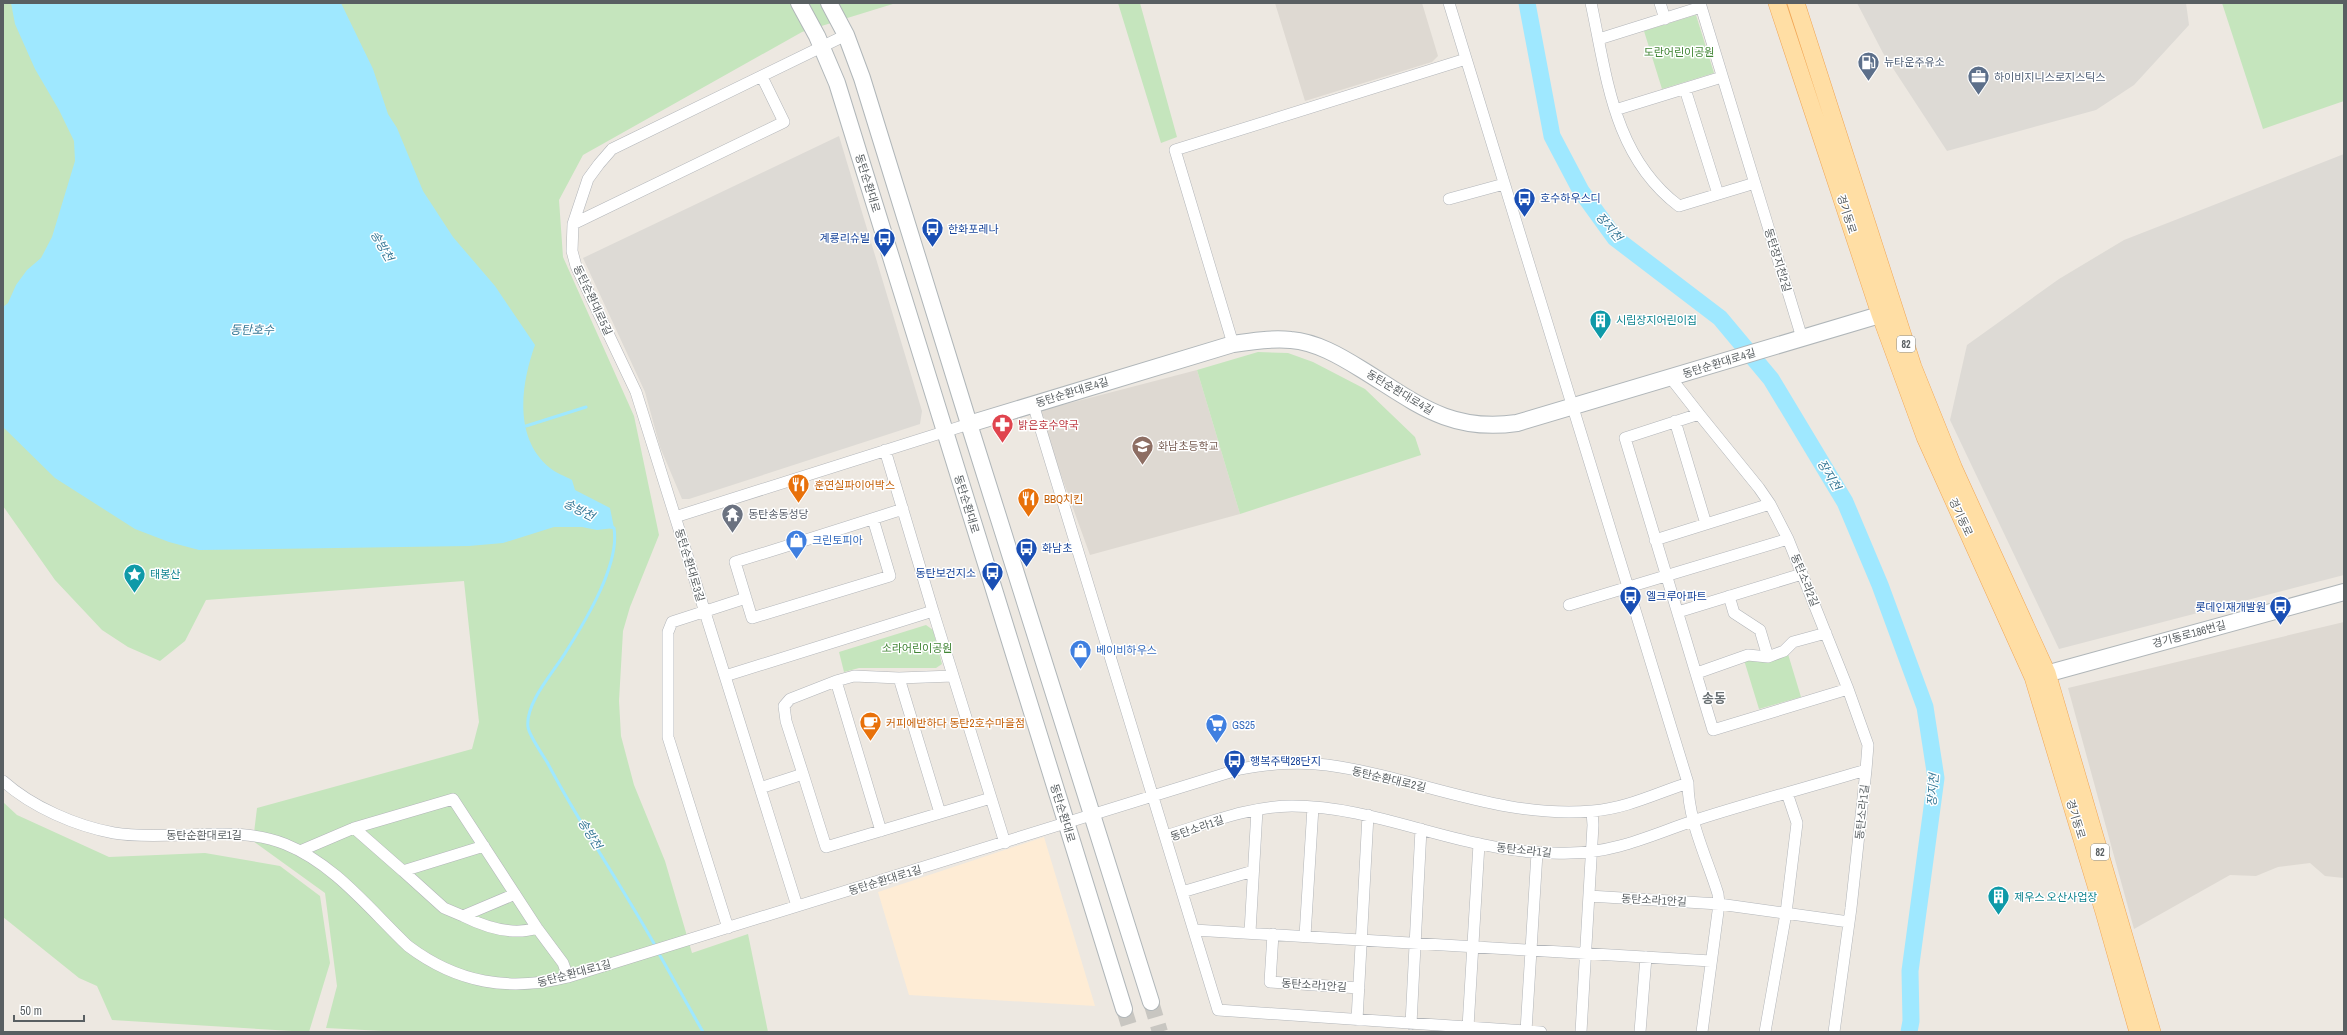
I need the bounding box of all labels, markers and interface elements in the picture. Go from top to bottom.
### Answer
park label: 도란어린이공원 [1644,45,1714,59]
fuel station icon: 뉴타운주유소 [1856,49,1882,82]
place label: 뉴타운주유소 [1884,55,1945,69]
office icon: 하이비지니스로지스틱스 [1965,64,1991,97]
place label: 하이비지니스로지스틱스 [1994,70,2105,84]
street label: 동탄순환대로 [852,152,884,214]
bus stop icon: 호수하우스디 [1511,185,1537,218]
place label: 호수하우스디 [1540,191,1601,205]
street label: 경기동로 [1834,193,1860,235]
water label: 장지천 [1592,209,1627,246]
bus stop icon: 한화포레나 [920,216,946,249]
place label: 한화포레나 [948,222,999,236]
bus stop icon: 계룡리슈빌 [872,225,898,258]
street label: 동탄장지천2길 [1762,227,1794,293]
water label: 송방천 [367,228,398,266]
place label: 계룡리슈빌 [819,231,870,245]
street label: 동탄순환대로5길 [571,263,615,337]
building icon: 시립장지어린이집 [1587,307,1613,340]
place label: 시립장지어린이집 [1616,313,1697,327]
water label: 동탄호수 [230,322,275,338]
road number: 82 [1897,336,1915,352]
street label: 동탄순환대로4길 [1681,345,1757,381]
street label: 동탄순환대로4길 [1364,366,1436,418]
street label: 동탄순환대로4길 [1034,374,1110,410]
pharmacy icon: 밝은호수약국 [989,412,1015,445]
place label: 밝은호수약국 [1018,418,1079,432]
school or university icon: 화남초등학교 [1129,433,1155,466]
place label: 화남초등학교 [1158,439,1219,453]
water label: 장지천 [1814,457,1845,495]
restaurant icon: 훈연실파이어박스 [786,472,812,505]
street label: 동탄순환대로 [951,473,983,535]
place label: 훈연실파이어박스 [814,478,895,492]
restaurant icon: BBQ치킨 [1015,486,1041,519]
place label: BBQ치킨 [1044,492,1083,506]
water label: 송방천 [561,495,599,526]
street label: 경기동로 [1946,496,1976,538]
temple icon: 동탄송동성당 [719,501,745,534]
place label: 동탄송동성당 [748,507,809,521]
street label: 동탄순환대로3길 [672,527,708,603]
shop icon: 크린토피아 [784,527,810,560]
place label: 크린토피아 [812,533,863,547]
bus stop icon: 화남초 [1013,535,1039,568]
place label: 화남초 [1042,541,1072,555]
street label: 동탄소라2길 [1788,552,1822,608]
bus stop icon: 동탄보건지소 [979,560,1005,593]
place icon: 태봉산 [122,561,148,594]
place label: 동탄보건지소 [915,566,976,580]
place label: 태봉산 [150,567,180,581]
bus stop icon: 엘크루아파트 [1618,583,1644,616]
place label: 엘크루아파트 [1646,589,1707,603]
bus stop icon: 롯데인재개발원 [2268,594,2294,627]
place label: 롯데인재개발원 [2195,600,2266,614]
street label: 경기동로186번길 [2151,617,2227,651]
shop icon: 베이비하우스 [1068,637,1094,670]
park label: 소라어린이공원 [882,641,952,655]
place label: 베이비하우스 [1096,643,1157,657]
district label: 송동 [1702,690,1726,707]
cafe icon: 커피에반하다 동탄2호수마을점 [857,710,883,743]
supermarket icon: GS25 [1203,712,1229,745]
place label: 커피에반하다 동탄2호수마을점 [886,716,1025,730]
place label: GS25 [1232,718,1255,732]
bus stop icon: 행복주택28단지 [1221,748,1247,781]
place label: 행복주택28단지 [1250,754,1321,768]
street label: 동탄순환대로2길 [1350,764,1428,794]
water label: 장지천 [1924,771,1942,807]
street label: 동탄순환대로 [1047,782,1079,844]
street label: 동탄소라1길 [1852,784,1872,840]
street label: 경기동로 [2063,798,2089,840]
street label: 동탄소라1길 [1168,812,1226,844]
water label: 송방천 [574,816,607,854]
street label: 동탄순환대로1길 [166,828,242,842]
street label: 동탄소라1길 [1496,840,1552,860]
road number: 82 [2091,844,2109,860]
street label: 동탄순환대로1길 [847,862,923,898]
building icon: 제우스 오산사업장 [1985,884,2011,917]
place label: 제우스 오산사업장 [2014,890,2097,904]
street label: 동탄소라1안길 [1621,891,1687,909]
street label: 동탄순환대로1길 [536,956,612,990]
street label: 동탄소라1안길 [1281,976,1347,994]
scale bar [14,997,84,1023]
text: 50 m [20,1003,42,1019]

